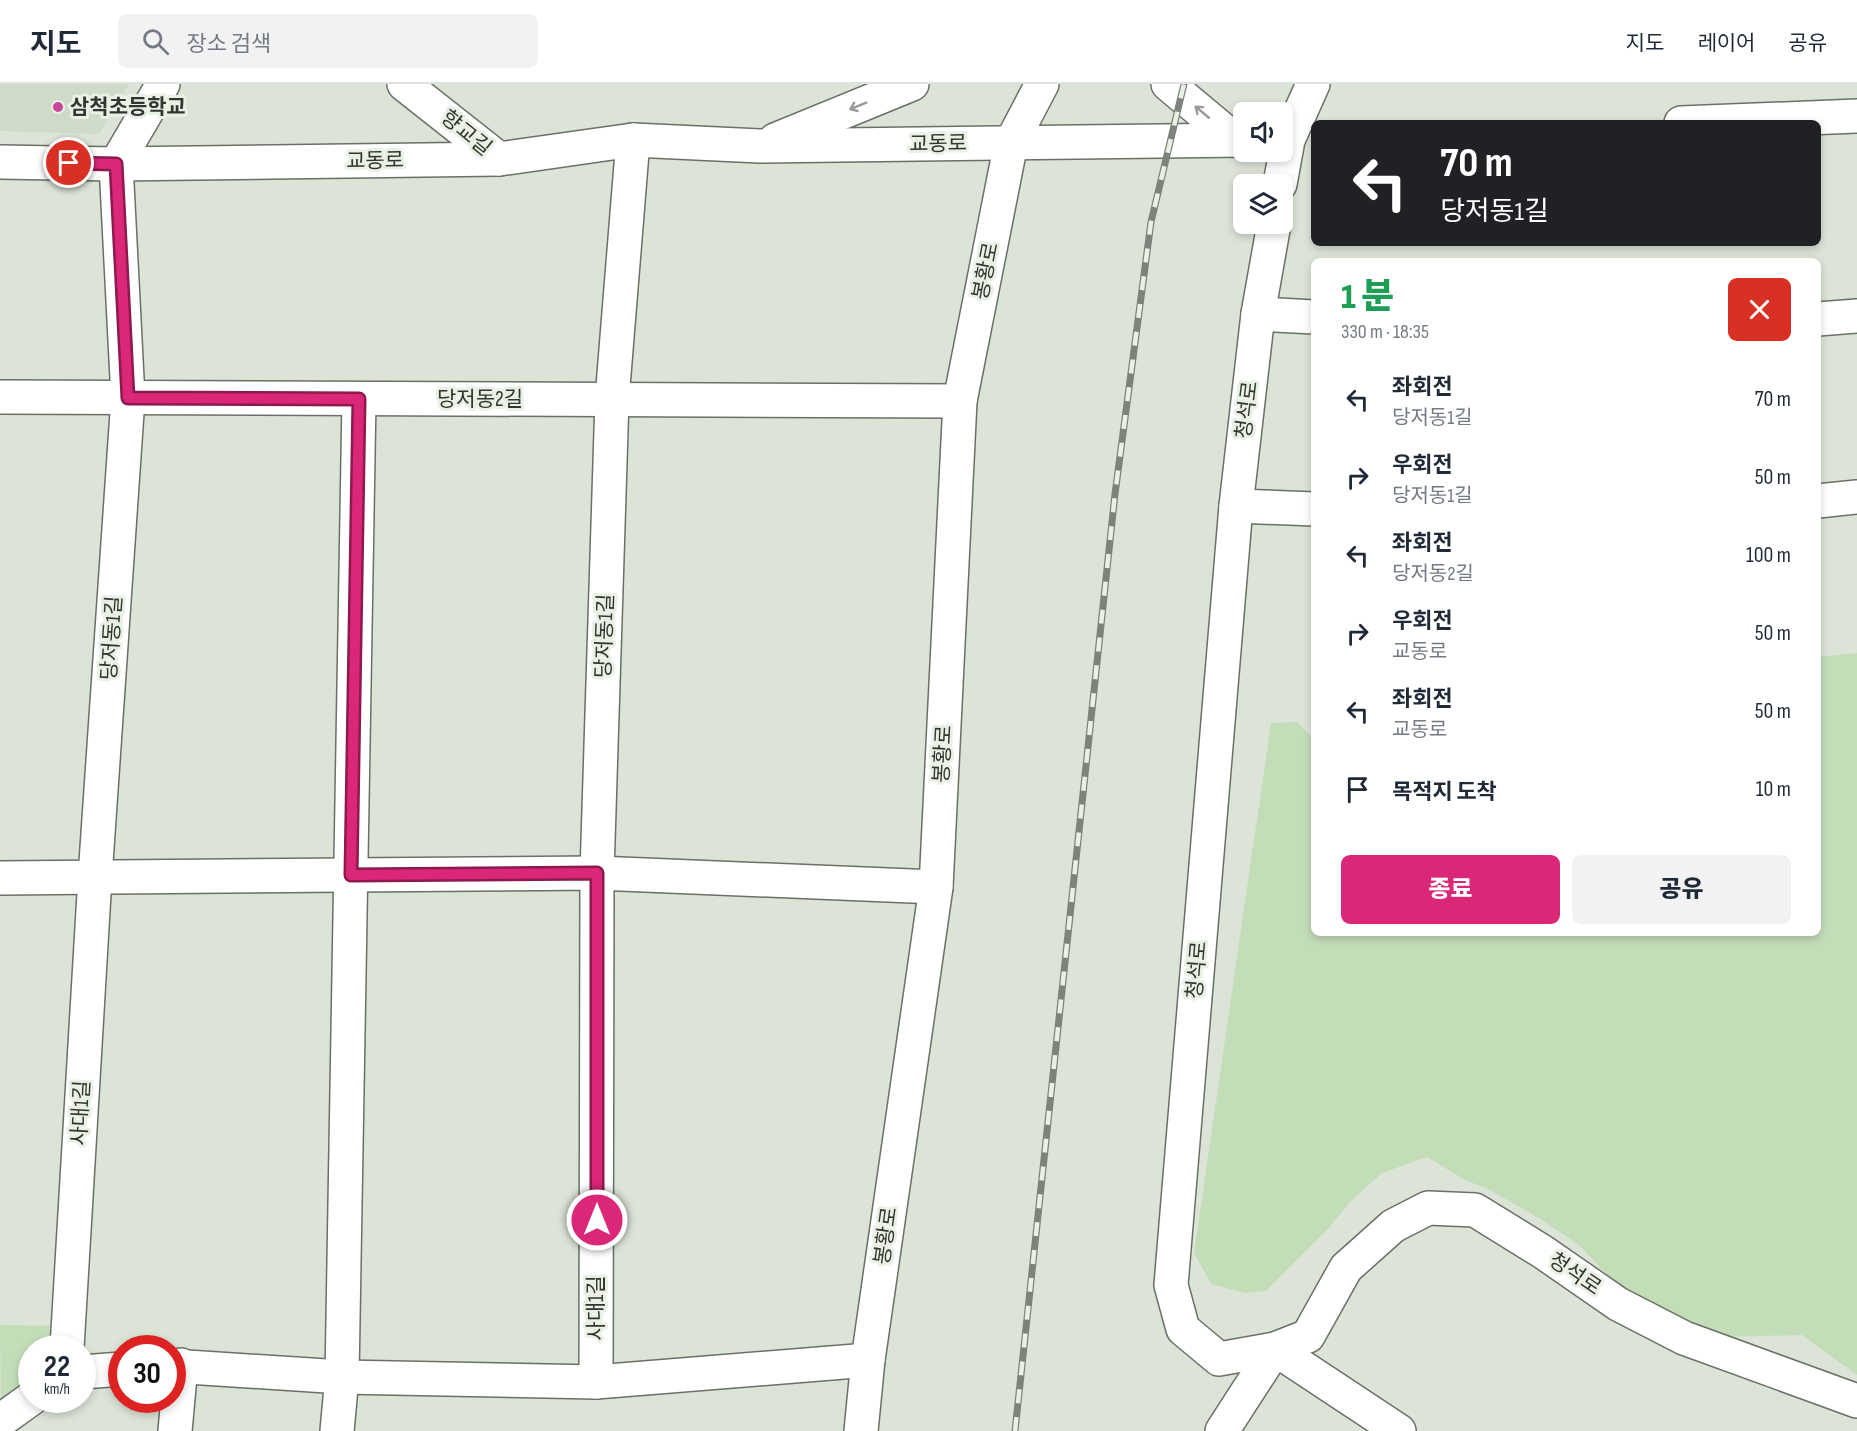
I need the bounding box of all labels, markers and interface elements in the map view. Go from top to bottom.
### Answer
search box [118,14,538,68]
icon: search [139,25,172,58]
text: 지도 [30,28,82,61]
text: 장소 검색 [187,31,271,58]
text: 지도 [1626,31,1664,56]
text: 레이어 [1697,31,1755,56]
text: 공유 [1788,31,1827,56]
place label: 삼척초등학교 [70,95,186,120]
marker: 삼척초등학교 [51,100,65,114]
one-way arrow [849,101,868,112]
map controls [1233,102,1293,234]
button: sound [1233,102,1293,162]
street label: 향교길 [436,105,496,161]
one-way arrow [1194,106,1210,119]
street label: 교동로 [909,131,967,157]
pin [43,137,94,188]
text: 70 m [1440,138,1513,189]
icon: left [1341,144,1419,222]
icon: arrive [52,146,85,179]
street label: 교동로 [346,148,404,174]
button: layers [1233,174,1293,234]
text: 당저동1길 [1440,196,1549,228]
street label: 봉황로 [968,240,1004,302]
text: 1 분 [1341,276,1394,319]
button: close [1728,278,1791,341]
text: 330 m · 18:35 [1341,320,1429,344]
text: 좌회전 [1392,374,1453,401]
street label: 청석로 [1231,380,1263,440]
icon: left [1341,383,1374,416]
text: 70 m [1755,386,1791,413]
street label: 당저동2길 [437,387,523,412]
text: 당저동1길 [1392,406,1473,430]
text: 우회전 [1392,452,1453,479]
icon: right [1341,461,1374,494]
text: 50 m [1755,464,1791,491]
text: 당저동1길 [1392,484,1473,508]
text: 좌회전 [1392,530,1453,557]
icon: left [1341,539,1374,572]
text: 100 m [1746,542,1791,569]
text: 당저동2길 [1392,562,1474,586]
street label: 당저동1길 [591,593,619,679]
street label: 당저동1길 [97,595,127,681]
text: 우회전 [1392,608,1453,635]
icon: right [1341,617,1374,650]
text: 50 m [1755,620,1791,647]
text: 교동로 [1392,640,1447,664]
text: 좌회전 [1392,686,1453,713]
icon: left [1341,695,1374,728]
text: 50 m [1755,698,1791,725]
text: 교동로 [1392,718,1447,742]
street label: 봉황로 [929,724,957,784]
icon: arrive [1341,773,1374,806]
text: 10 m [1756,776,1791,803]
text: 목적지 도착 [1392,779,1497,806]
button: 종료 [1341,855,1560,924]
button: 공유 [1572,855,1791,924]
street label: 청석로 [1182,940,1212,1000]
street label: 사대1길 [67,1080,95,1146]
position arrow [565,1188,629,1252]
street label: 봉황로 [870,1206,902,1266]
street label: 청석로 [1544,1247,1606,1301]
street label: 사대1길 [584,1275,609,1341]
speed limit sign: 30 [108,1335,186,1413]
text: 22 [44,1349,70,1385]
text: km/h [44,1380,70,1399]

